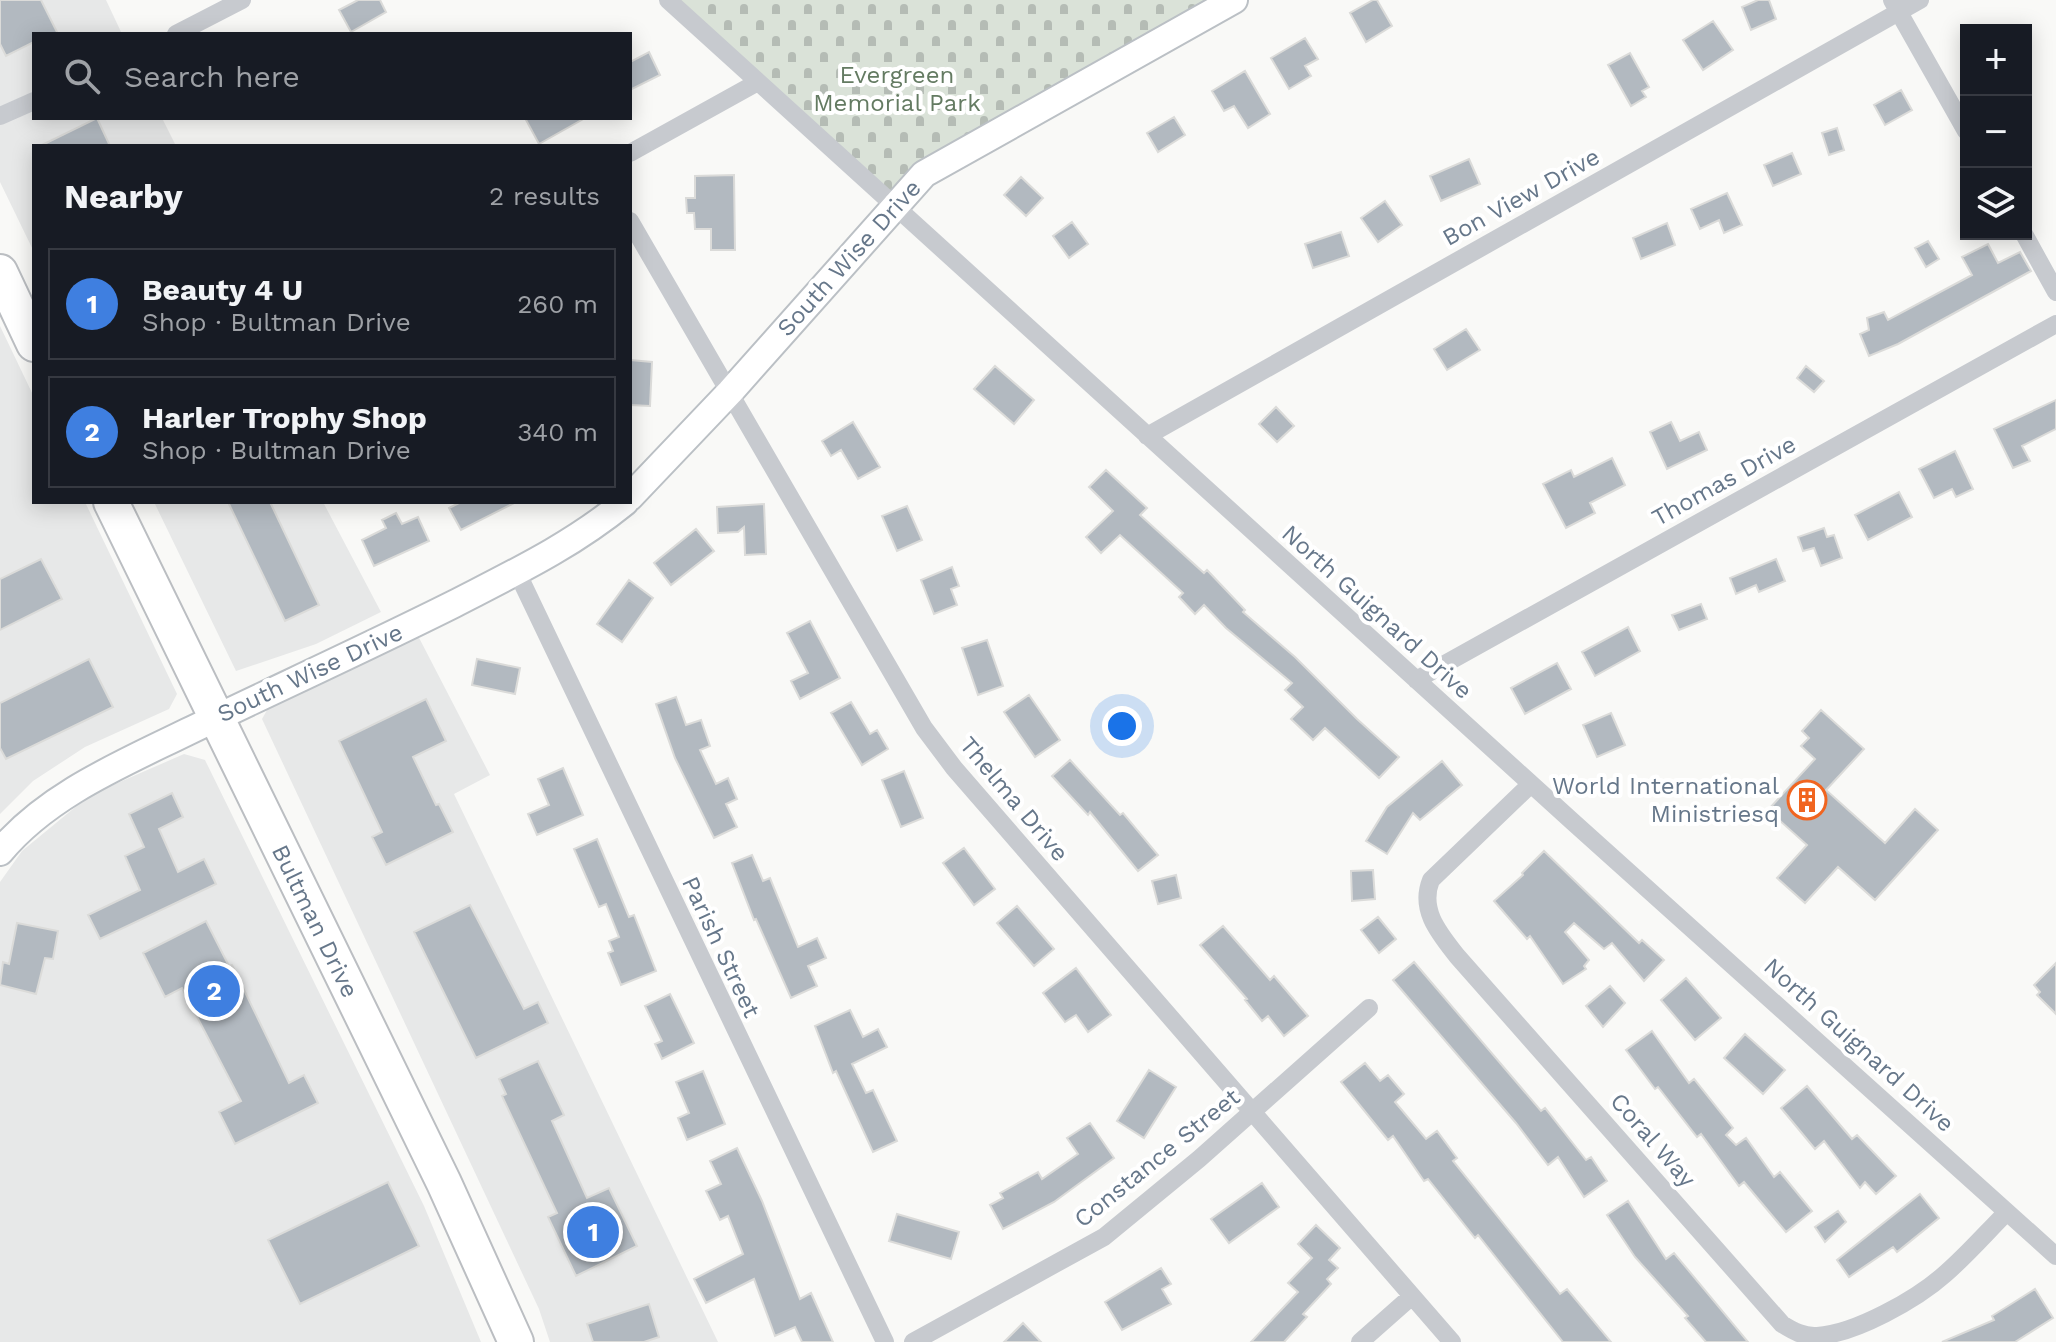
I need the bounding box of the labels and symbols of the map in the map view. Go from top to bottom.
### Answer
park label: Evergreen Memorial Park [813,61,981,117]
street label: Bon View Drive [1438,142,1604,252]
street label: South Wise Drive [771,174,927,342]
street label: Thomas Drive [1647,430,1801,532]
street label: North Guignard Drive [1276,519,1478,705]
street label: South Wise Drive [213,618,407,728]
your location [1102,706,1142,746]
street label: Thelma Drive [954,731,1074,867]
place label: World International Ministriesq [1552,772,1780,828]
building icon: World International Ministriesq [1786,779,1828,821]
street label: Bultman Drive [266,840,364,1002]
street label: Parish Street [676,872,766,1022]
street label: North Guignard Drive [1758,952,1960,1138]
pin: 2 [188,961,240,1021]
street label: Constance Street [1069,1083,1245,1233]
street label: Coral Way [1605,1087,1702,1193]
pin: 1 [567,1202,619,1262]

